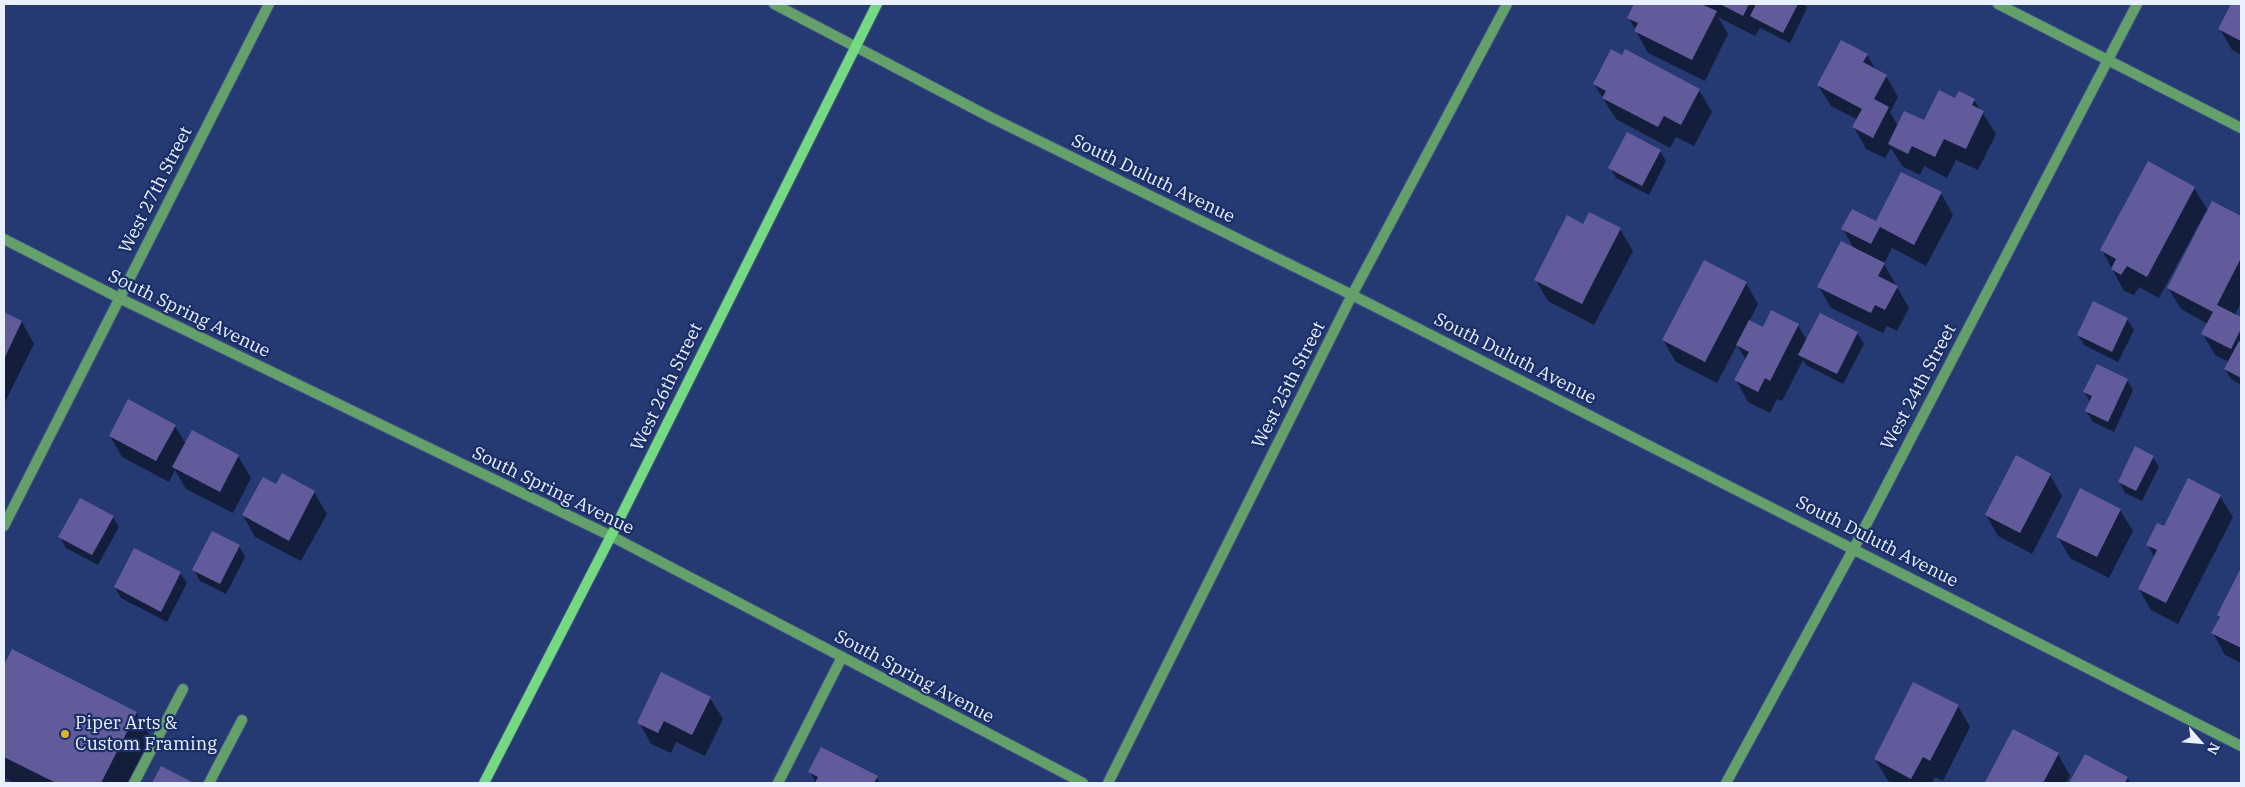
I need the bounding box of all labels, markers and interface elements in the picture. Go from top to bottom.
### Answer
street label: West 27th Street [115,123,197,257]
street label: South Duluth Avenue [1068,130,1238,228]
street label: South Spring Avenue [104,265,274,363]
street label: South Duluth Avenue [1430,309,1600,409]
street label: West 25th Street [1248,318,1330,452]
street label: West 26th Street [627,320,707,454]
street label: West 24th Street [1877,320,1961,454]
street label: South Spring Avenue [468,442,638,540]
street label: South Duluth Avenue [1792,492,1962,592]
street label: South Spring Avenue [831,626,997,728]
place label: Piper Arts & Custom Framing [75,713,217,756]
north arrow [2175,717,2225,767]
marker: Piper Arts & Custom Framing [59,728,71,740]
text: N [2203,740,2224,758]

